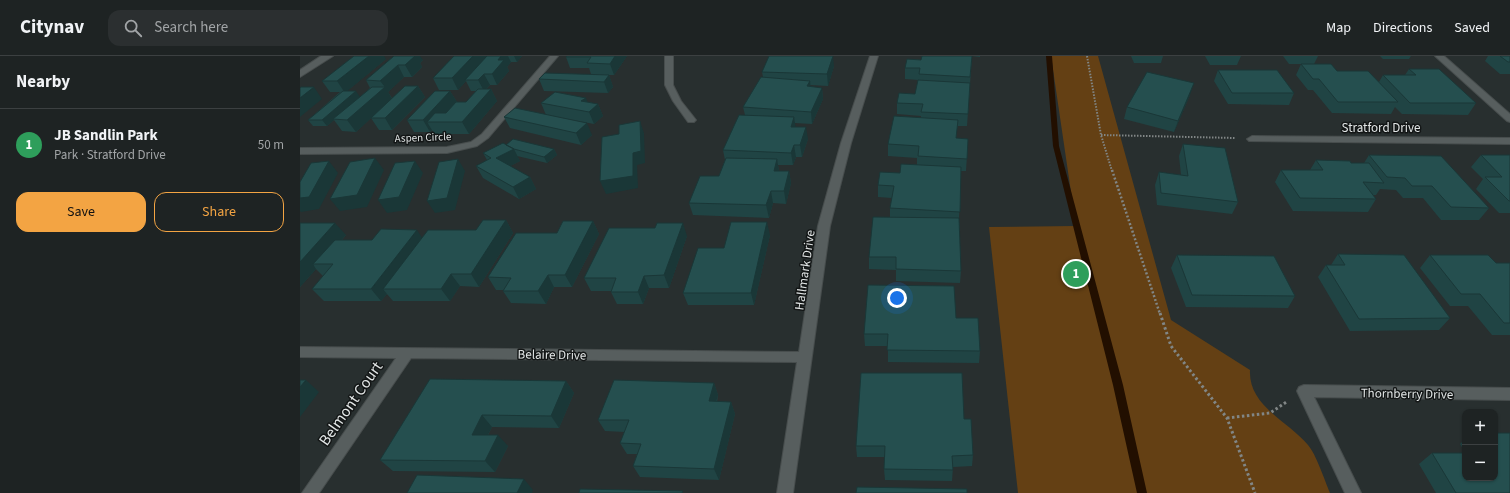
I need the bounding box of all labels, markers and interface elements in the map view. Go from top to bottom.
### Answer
search box [108,10,388,46]
text: Citynav [20,14,84,41]
icon: search [122,17,144,39]
text: Search here [154,17,228,38]
text: Map [1326,18,1351,38]
text: Directions [1373,18,1432,38]
text: Saved [1454,18,1490,38]
text: Nearby [16,70,70,94]
street label: Stratford Drive [1342,119,1421,137]
text: JB Sandlin Park [54,125,158,146]
street label: Aspen Circle [394,129,452,146]
text: 1 [26,136,32,154]
text: 50 m [258,136,284,154]
text: Park · Stratford Drive [54,146,166,164]
button: Save [16,192,146,232]
button: Share [154,192,284,232]
street label: Hallmark Drive [790,229,820,311]
pin: 1 [1063,259,1089,289]
your location [887,288,907,308]
street label: Belaire Drive [517,345,587,365]
street label: Belmont Court [314,357,388,450]
street label: Thornberry Drive [1361,384,1453,404]
map controls [1462,409,1498,481]
button: + [1462,409,1498,445]
button: − [1462,445,1498,481]

